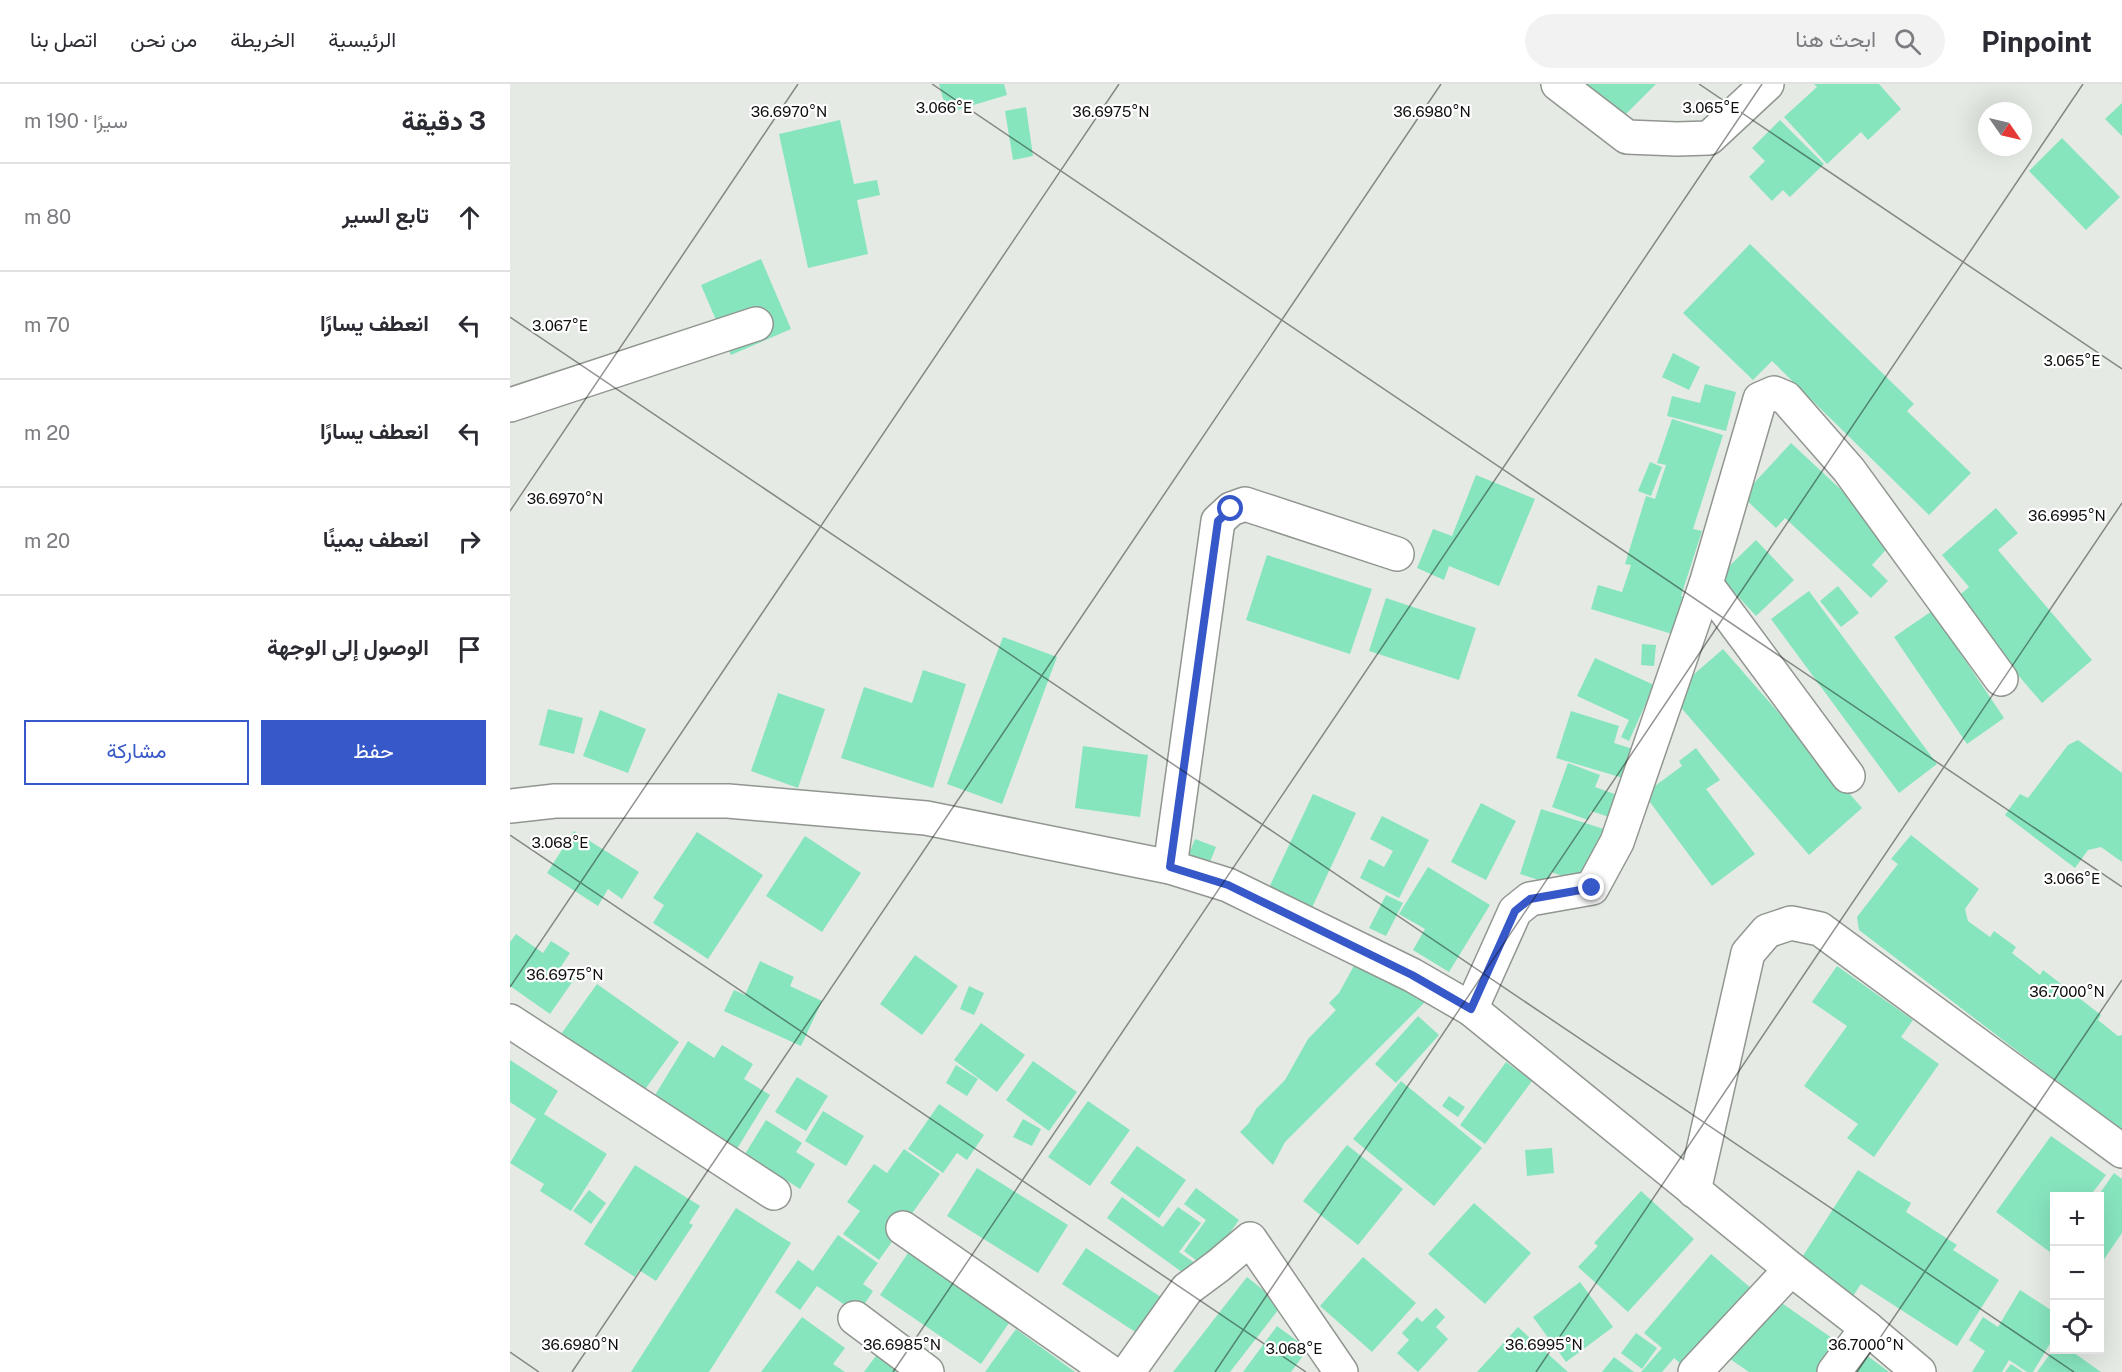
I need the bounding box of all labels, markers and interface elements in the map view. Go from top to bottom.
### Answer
search box [1525,14,1945,68]
icon: search [1891,25,1924,58]
text: Pinpoint [1981,25,2092,58]
text: ابحث هنا [1795,26,1876,52]
text: اتصل بنا [30,27,97,52]
text: من نحن [130,27,197,52]
text: الخريطة [230,27,295,52]
text: الرئيسية [328,27,396,52]
text: 3.066°E [916,99,972,116]
text: 3.065°E [1682,99,1740,116]
north arrow [1978,102,2032,156]
text: 36.6970°N [751,103,827,120]
text: 36.6975°N [1072,103,1150,120]
text: 36.6980°N [1393,103,1471,120]
text: 3 دقيقة [402,105,486,136]
text: سيرًا · 190 m [24,109,128,133]
icon: ahead [453,201,486,234]
text: تابع السير [342,202,429,228]
text: 80 m [24,205,71,229]
icon: left [453,309,486,342]
text: انعطف يسارًا [320,310,429,336]
text: 70 m [24,313,70,337]
text: 3.067°E [532,317,588,334]
text: 3.065°E [2043,352,2101,369]
icon: left [453,417,486,450]
text: انعطف يسارًا [320,418,429,444]
text: 20 m [24,421,70,445]
text: 36.6970°N [527,490,603,507]
route start [1217,495,1243,521]
text: 36.6995°N [2028,507,2106,524]
icon: right [453,525,486,558]
text: انعطف يمينًا [323,526,429,552]
text: 20 m [24,529,70,553]
icon: arrive [453,633,486,666]
text: الوصول إلى الوجهة [267,634,429,660]
button: مشاركة [24,720,249,785]
button: حفظ [261,720,486,785]
text: 3.068°E [531,834,589,851]
text: 3.066°E [2044,870,2100,887]
route end [1578,874,1604,900]
text: 36.6975°N [526,966,604,983]
text: 36.7000°N [2029,983,2105,1000]
map controls [2050,1192,2104,1354]
button: + [2050,1192,2104,1246]
button: − [2050,1246,2104,1300]
button: locate [2050,1300,2104,1354]
text: 36.6980°N [541,1336,619,1353]
text: 36.6985°N [863,1336,941,1353]
text: 36.6995°N [1505,1336,1583,1353]
text: 36.7000°N [1828,1336,1904,1353]
text: 3.068°E [1265,1340,1323,1357]

